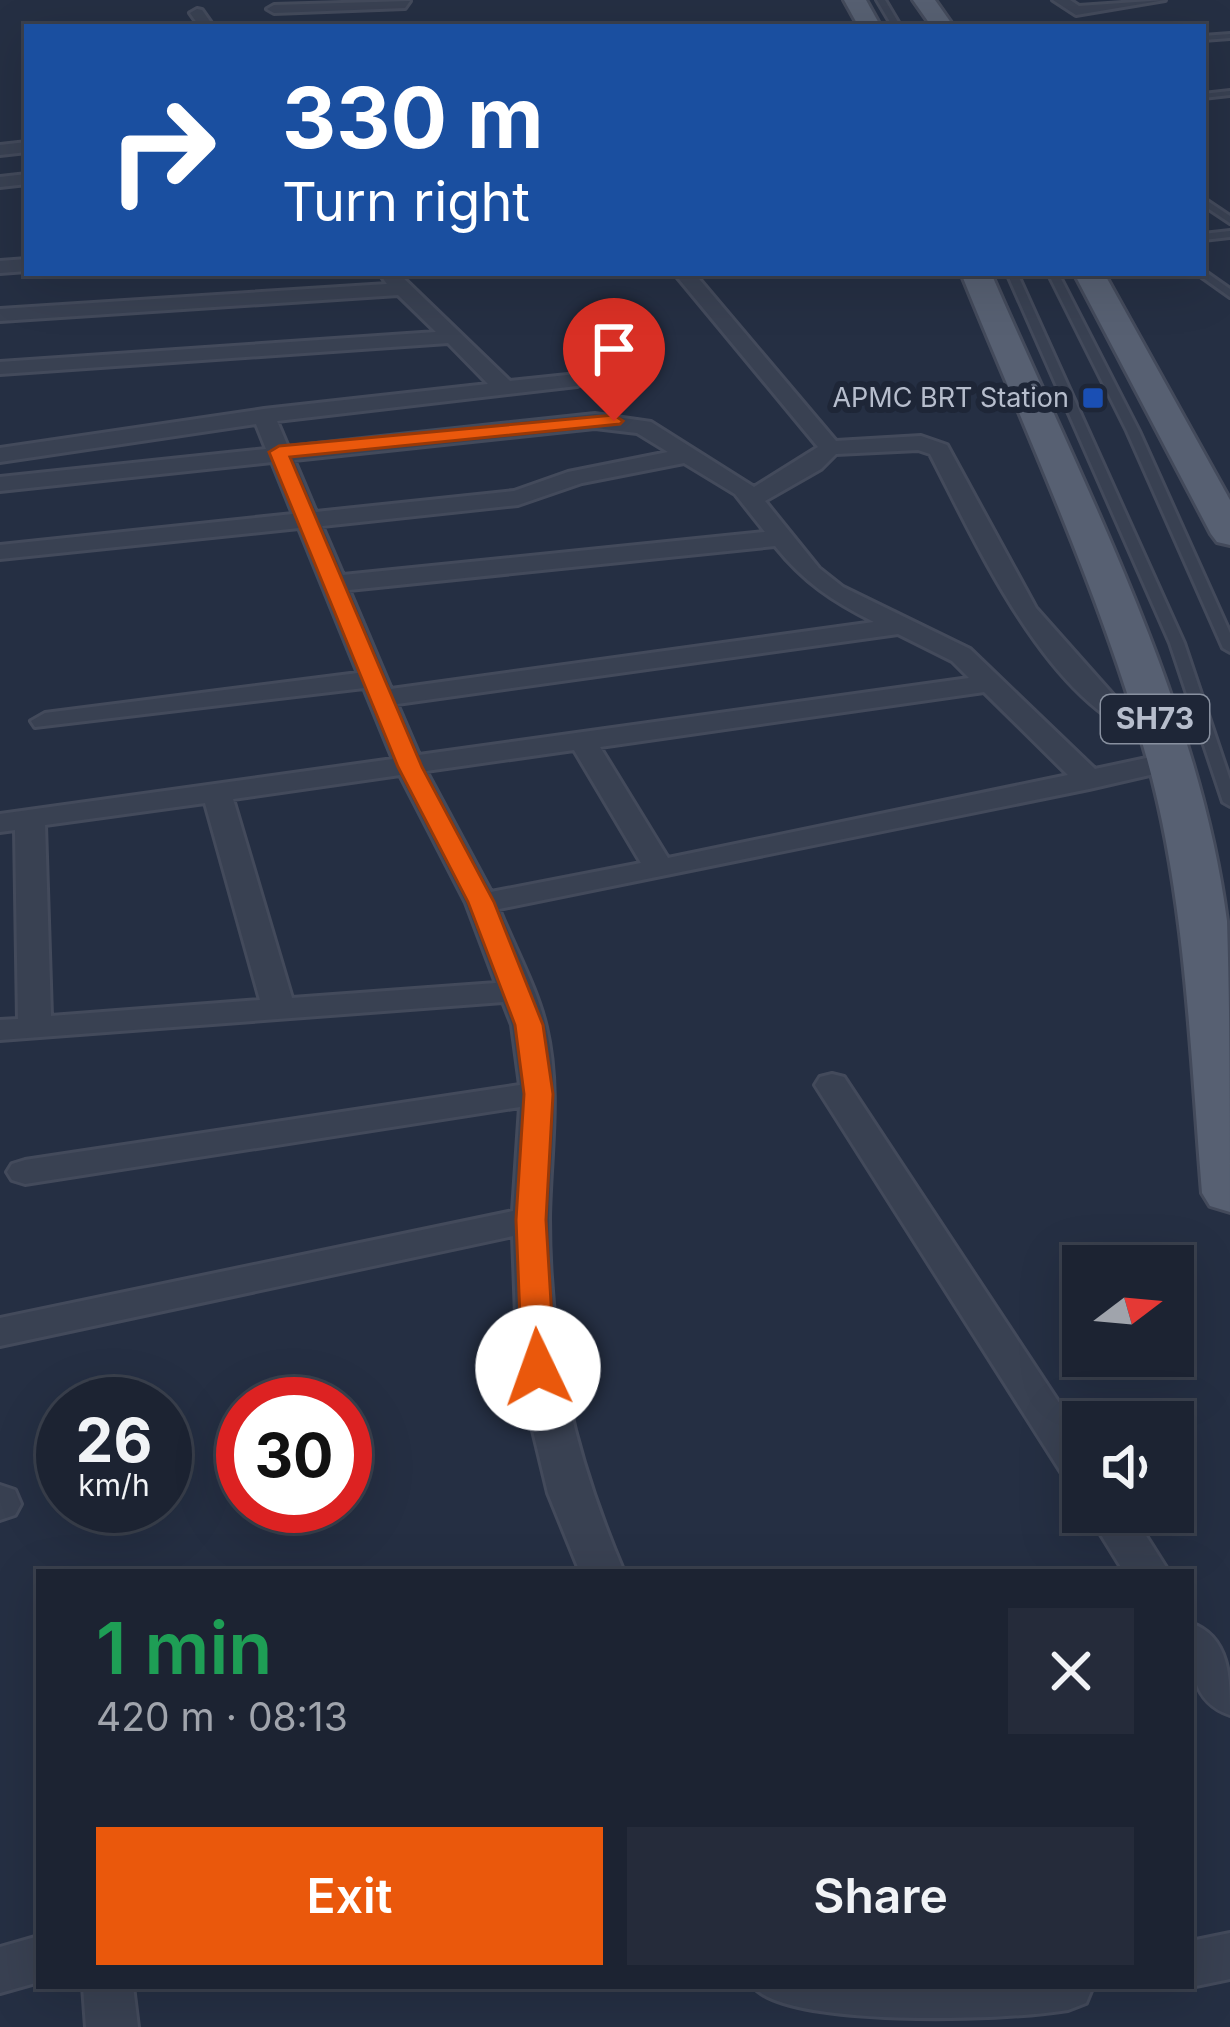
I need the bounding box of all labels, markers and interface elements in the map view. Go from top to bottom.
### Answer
text: 330 m [282,67,544,168]
icon: right [84,72,240,228]
text: Turn right [282,169,530,234]
pin [563,298,665,421]
icon: arrive [581,316,647,382]
place label: APMC BRT Station [832,381,1069,414]
marker: APMC BRT Station [1080,385,1106,411]
road number: SH73 [1101,695,1209,743]
north arrow [1062,1245,1194,1377]
map controls [1062,1245,1194,1533]
position arrow [475,1305,601,1431]
speed limit sign: 30 [216,1377,372,1533]
button: sound [1062,1401,1194,1533]
text: 26 [76,1404,152,1476]
text: km/h [78,1467,150,1503]
text: 1 min [96,1604,272,1691]
button: close [1008,1608,1134,1734]
text: 420 m · 08:13 [96,1693,348,1740]
button: Exit [96,1827,603,1965]
button: Share [627,1827,1134,1965]

